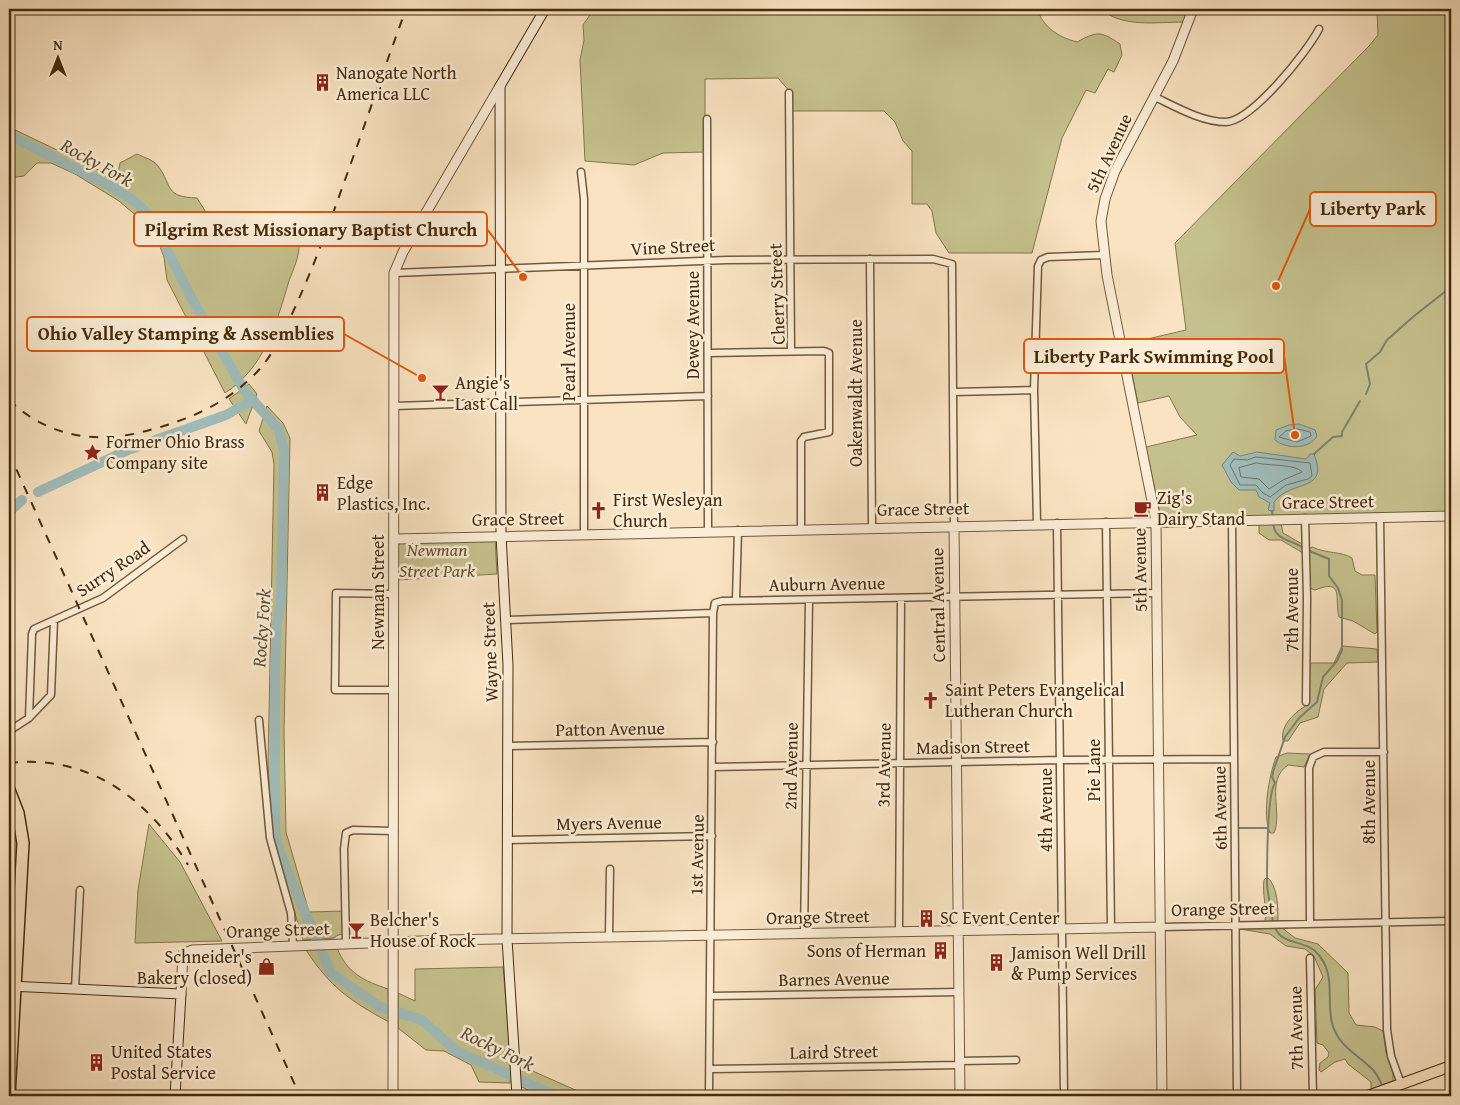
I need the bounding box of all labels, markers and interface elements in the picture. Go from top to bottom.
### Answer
north arrow [32,32,82,82]
text: N [53,35,63,55]
place label: Nanogate North America LLC [336,59,457,107]
building icon: Nanogate North America LLC [312,73,332,93]
street label: 5th Avenue [1078,109,1139,197]
water label: Rocky Fork [55,130,138,193]
callout: Liberty Park [1310,192,1436,226]
text: Liberty Park [1320,194,1426,222]
callout: Pilgrim Rest Missionary Baptist Church [134,212,487,246]
text: Pilgrim Rest Missionary Baptist Church [145,215,478,243]
street label: Vine Street [630,231,717,262]
street label: Cherry Street [761,242,792,345]
street label: Dewey Avenue [679,271,706,379]
street label: Pearl Avenue [555,303,582,401]
callout: Ohio Valley Stamping & Assemblies [27,317,344,351]
text: Ohio Valley Stamping & Assemblies [38,319,334,347]
street label: Oakenwaldt Avenue [842,319,869,467]
callout: Liberty Park Swimming Pool [1024,339,1284,373]
text: Liberty Park Swimming Pool [1034,342,1274,370]
place label: Angie's Last Call [455,369,518,417]
bar icon: Angie's Last Call [431,383,451,403]
place label: Former Ohio Brass Company site [106,428,245,476]
place icon: Former Ohio Brass Company site [82,442,102,462]
place label: Edge Plastics, Inc. [337,469,430,517]
building icon: Edge Plastics, Inc. [313,483,333,503]
place label: Zig's Dairy Stand [1157,484,1246,532]
place label: First Wesleyan Church [613,486,723,534]
street label: Grace Street [1282,487,1375,516]
street label: Grace Street [877,494,970,523]
cafe icon: Zig's Dairy Stand [1133,498,1153,518]
church icon: First Wesleyan Church [589,500,609,520]
street label: Grace Street [472,504,565,533]
street label: 5th Avenue [1125,528,1154,612]
street label: Newman Street [364,533,391,650]
street label: Surry Road [70,534,155,603]
park label: Newman Street Park [399,536,476,584]
street label: Central Avenue [923,547,952,663]
street label: 7th Avenue [1278,568,1305,652]
street label: Auburn Avenue [769,569,885,598]
water label: Rocky Fork [244,587,278,669]
street label: Wayne Street [474,601,505,703]
place label: Saint Peters Evangelical Lutheran Church [945,676,1125,724]
church icon: Saint Peters Evangelical Lutheran Church [921,690,941,710]
street label: Patton Avenue [555,714,665,743]
street label: 2nd Avenue [776,722,805,810]
street label: 3rd Avenue [869,722,898,808]
street label: Madison Street [916,732,1031,761]
street label: Pie Lane [1080,739,1107,801]
street label: 8th Avenue [1355,760,1382,844]
street label: 6th Avenue [1205,766,1234,850]
street label: 4th Avenue [1032,768,1059,852]
street label: Myers Avenue [556,808,662,837]
street label: 1st Avenue [682,814,711,896]
street label: Orange Street [1171,894,1276,923]
street label: Orange Street [766,902,871,931]
place label: SC Event Center [940,904,1060,931]
place label: Belcher's House of Rock [370,906,477,954]
building icon: SC Event Center [916,908,936,928]
street label: Orange Street [226,914,331,945]
bar icon: Belcher's House of Rock [346,920,366,940]
place label: Sons of Herman [807,937,926,964]
place label: Jamison Well Drill & Pump Services [1009,939,1146,987]
building icon: Sons of Herman [930,941,950,961]
place label: Schneider's Bakery (closed) [137,943,252,991]
building icon: Jamison Well Drill & Pump Services [987,953,1007,973]
shop icon: Schneider's Bakery (closed) [256,957,276,977]
street label: Barnes Avenue [778,964,890,993]
street label: 7th Avenue [1281,986,1310,1070]
water label: Rocky Fork [456,1018,540,1078]
street label: Laird Street [789,1037,879,1066]
place label: United States Postal Service [111,1038,216,1086]
building icon: United States Postal Service [87,1052,107,1072]

